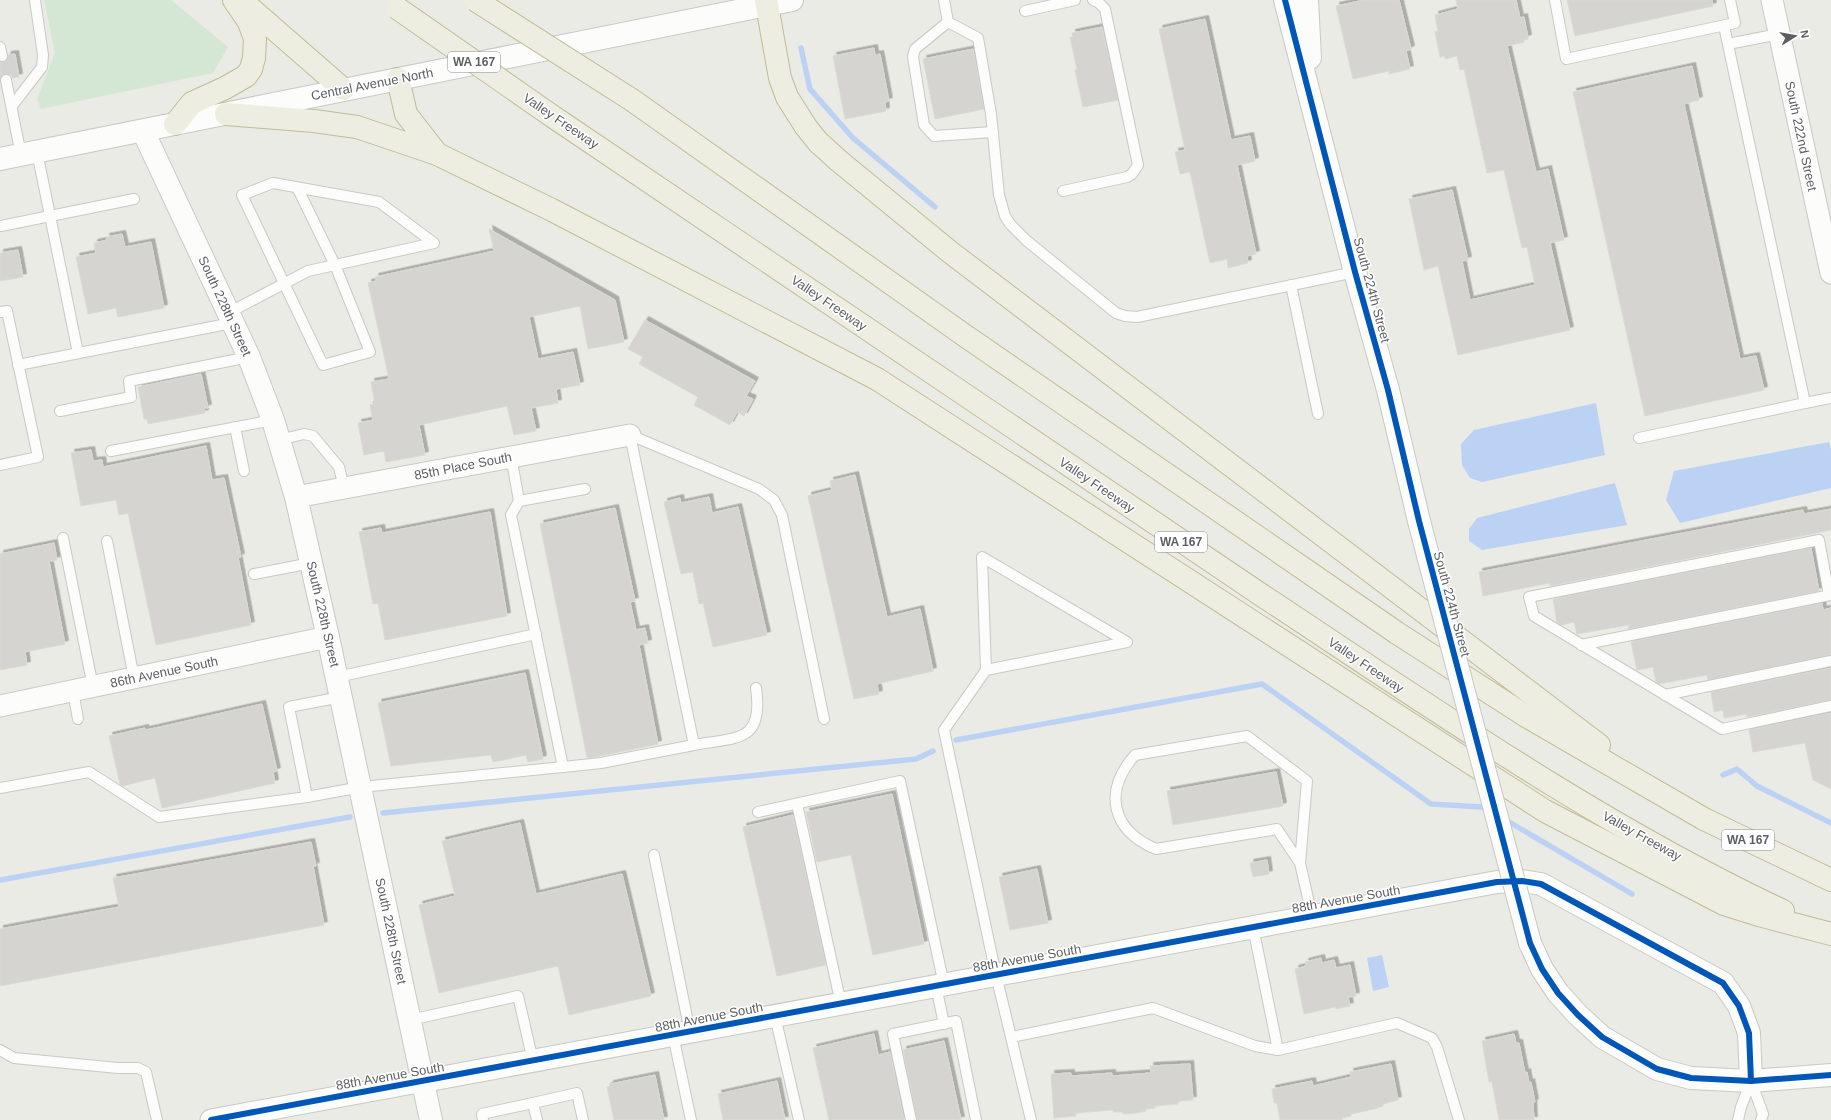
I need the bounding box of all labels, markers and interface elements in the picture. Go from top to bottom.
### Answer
north arrow [1775,16,1815,56]
text: N [1798,29,1811,39]
road number: WA 167 [448,52,500,72]
street label: Central Avenue North [310,65,434,103]
street label: South 222nd Street [1782,80,1820,193]
street label: Valley Freeway [520,90,602,152]
street label: South 224th Street [1351,236,1393,345]
street label: South 228th Street [195,254,255,359]
street label: Valley Freeway [788,272,870,334]
street label: 85th Place South [413,449,513,483]
street label: Valley Freeway [1056,454,1138,516]
road number: WA 167 [1155,532,1207,552]
street label: South 224th Street [1431,550,1473,659]
street label: South 228th Street [303,559,343,669]
street label: Valley Freeway [1325,634,1407,696]
street label: 86th Avenue South [109,653,219,691]
street label: Valley Freeway [1600,808,1685,864]
road number: WA 167 [1722,830,1774,850]
street label: South 228th Street [372,876,410,986]
street label: 88th Avenue South [1291,882,1401,916]
street label: 88th Avenue South [972,941,1082,975]
street label: 88th Avenue South [654,999,764,1035]
street label: 88th Avenue South [335,1059,445,1093]

